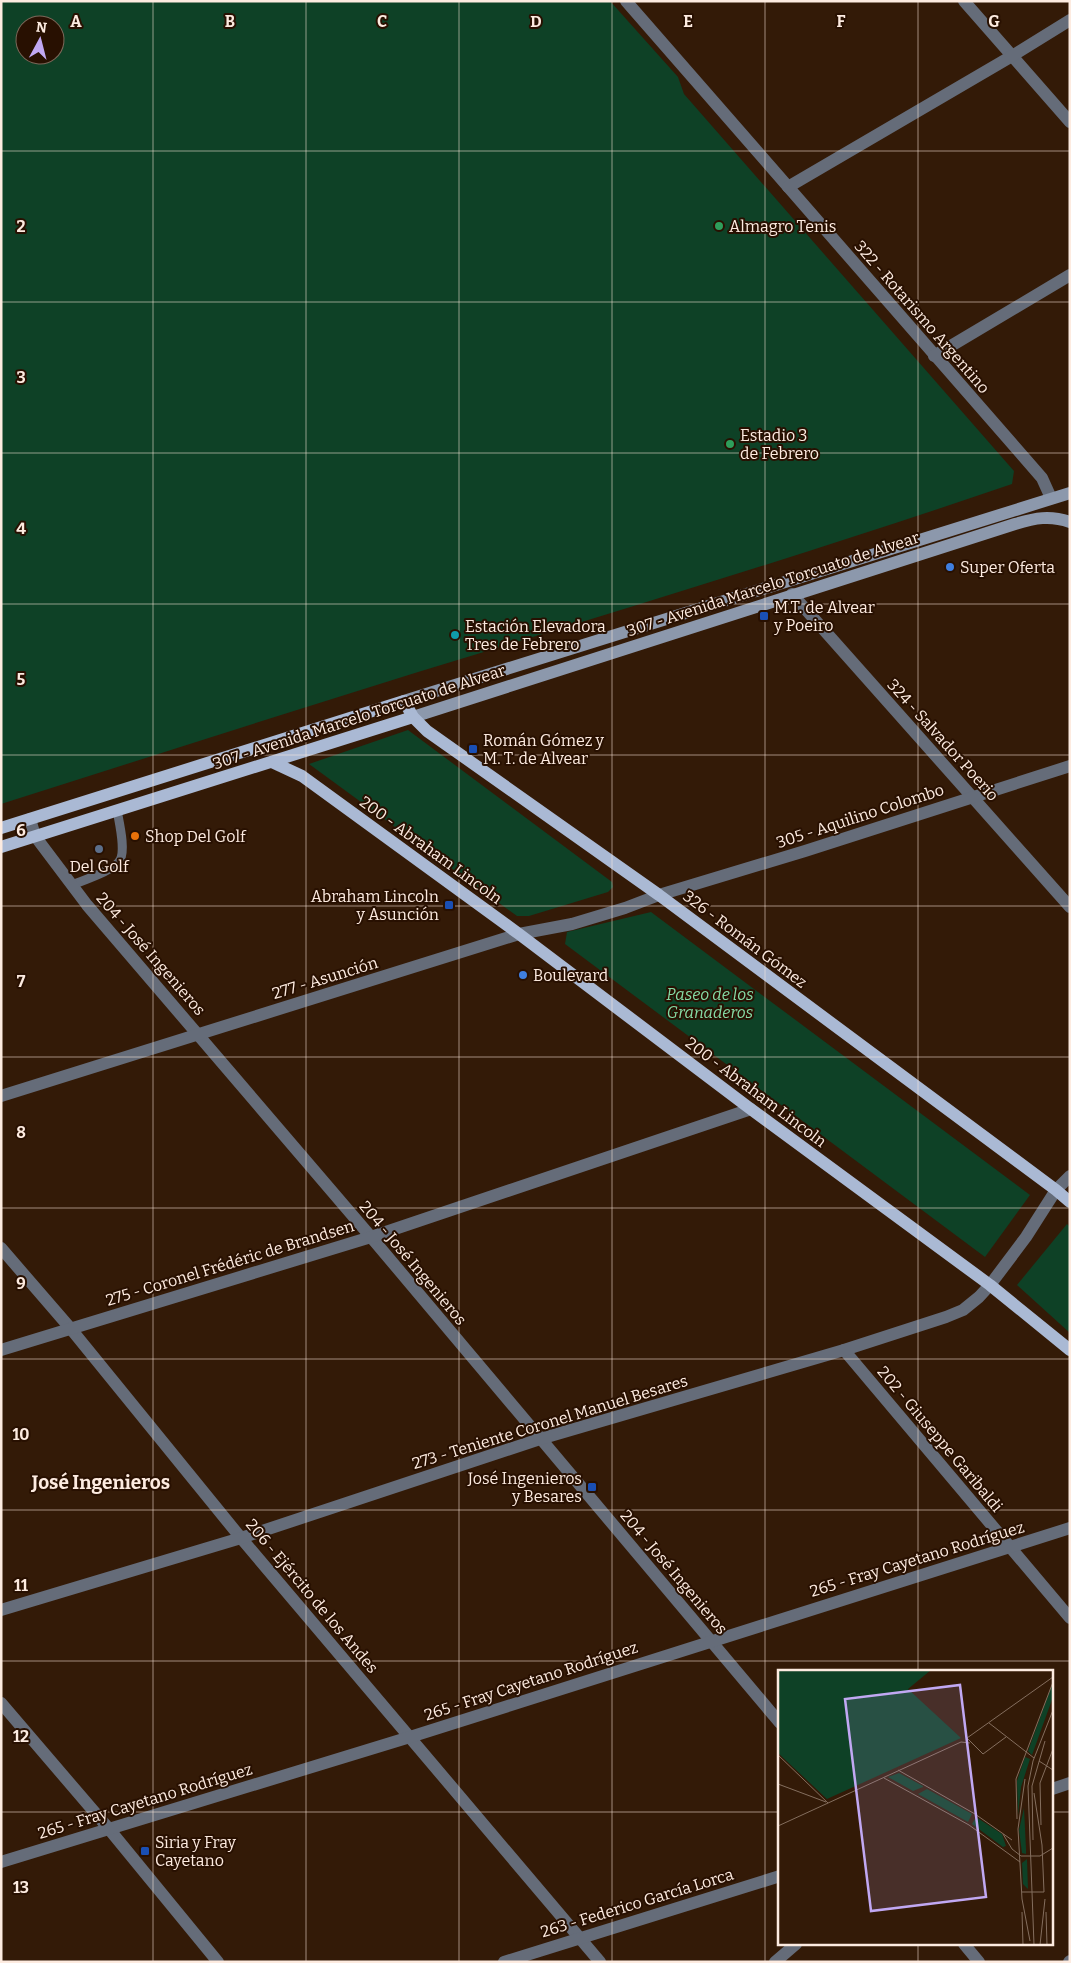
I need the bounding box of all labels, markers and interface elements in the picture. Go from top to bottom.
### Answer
text: A [70,12,82,31]
text: B [225,12,235,31]
text: C [377,12,387,31]
text: D [530,12,542,31]
text: E [683,12,693,31]
text: F [837,12,846,31]
text: G [988,12,1000,31]
north arrow [15,15,65,65]
text: N [35,18,48,37]
text: 2 [16,217,26,236]
place label: Almagro Tenis [729,217,836,236]
marker: Almagro Tenis [713,220,725,232]
street label: 322 - Rotarismo Argentino [850,237,994,397]
text: 3 [16,368,26,387]
place label: Estadio 3 de Febrero [740,426,819,463]
marker: Estadio 3 de Febrero [724,438,736,450]
text: 4 [16,519,26,538]
street label: 307 - Avenida Marcelo Torcuato de Alvear [624,528,922,640]
place label: Super Oferta [960,558,1055,577]
marker: Super Oferta [944,561,956,573]
place label: M.T. de Alvear y Poeiro [773,598,875,635]
marker: M.T. de Alvear y Poeiro [758,610,770,622]
place label: Estación Elevadora Tres de Febrero [465,617,606,654]
marker: Estación Elevadora Tres de Febrero [449,629,461,641]
street label: 307 - Avenida Marcelo Torcuato de Alvear [210,661,508,773]
text: 5 [17,670,26,689]
street label: 324 - Salvador Poerio [883,675,1003,805]
place label: Román Gómez y M. T. de Alvear [483,731,605,768]
marker: Román Gómez y M. T. de Alvear [467,743,479,755]
street label: 305 - Aquilino Colombo [774,780,946,852]
street label: 200 - Abraham Lincoln [356,792,506,908]
text: 6 [16,821,26,840]
place label: Shop Del Golf [145,827,247,846]
marker: Shop Del Golf [129,830,141,842]
marker: Del Golf [93,843,105,855]
place label: Del Golf [69,857,130,876]
street label: 326 - Román Gómez [679,886,811,992]
place label: Abraham Lincoln y Asunción [311,887,439,924]
street label: 204 - José Ingenieros [93,889,209,1019]
marker: Abraham Lincoln y Asunción [443,899,455,911]
street label: 277 - Asunción [270,953,380,1003]
place label: Boulevard [533,966,609,985]
marker: Boulevard [517,969,529,981]
text: 7 [17,972,26,991]
park label: Paseo de los Granaderos [666,985,754,1022]
street label: 200 - Abraham Lincoln [682,1033,830,1151]
text: 8 [16,1123,26,1142]
street label: 204 - José Ingenieros [355,1197,471,1329]
street label: 275 - Coronel Frédéric de Brandsen [104,1216,356,1310]
text: 9 [16,1274,26,1293]
street label: 202 - Giuseppe Garibaldi [874,1362,1007,1516]
street label: 273 - Teniente Coronel Manuel Besares [410,1371,690,1473]
text: 10 [12,1425,30,1444]
place label: José Ingenieros y Besares [467,1469,582,1506]
district label: José Ingenieros [31,1471,170,1494]
marker: José Ingenieros y Besares [586,1481,598,1493]
street label: 204 - José Ingenieros [616,1506,732,1638]
street label: 206 - Ejército de los Andes [242,1515,382,1677]
street label: 265 - Fray Cayetano Rodríguez [808,1517,1027,1601]
text: 11 [14,1576,28,1595]
street label: 265 - Fray Cayetano Rodríguez [422,1637,640,1725]
inset map [778,1670,1054,1946]
text: 12 [13,1727,29,1746]
street label: 265 - Fray Cayetano Rodríguez [36,1759,255,1843]
place label: Siria y Fray Cayetano [155,1833,236,1870]
marker: Siria y Fray Cayetano [139,1845,151,1857]
street label: 263 - Federico García Lorca [538,1865,736,1941]
text: 13 [13,1878,29,1897]

